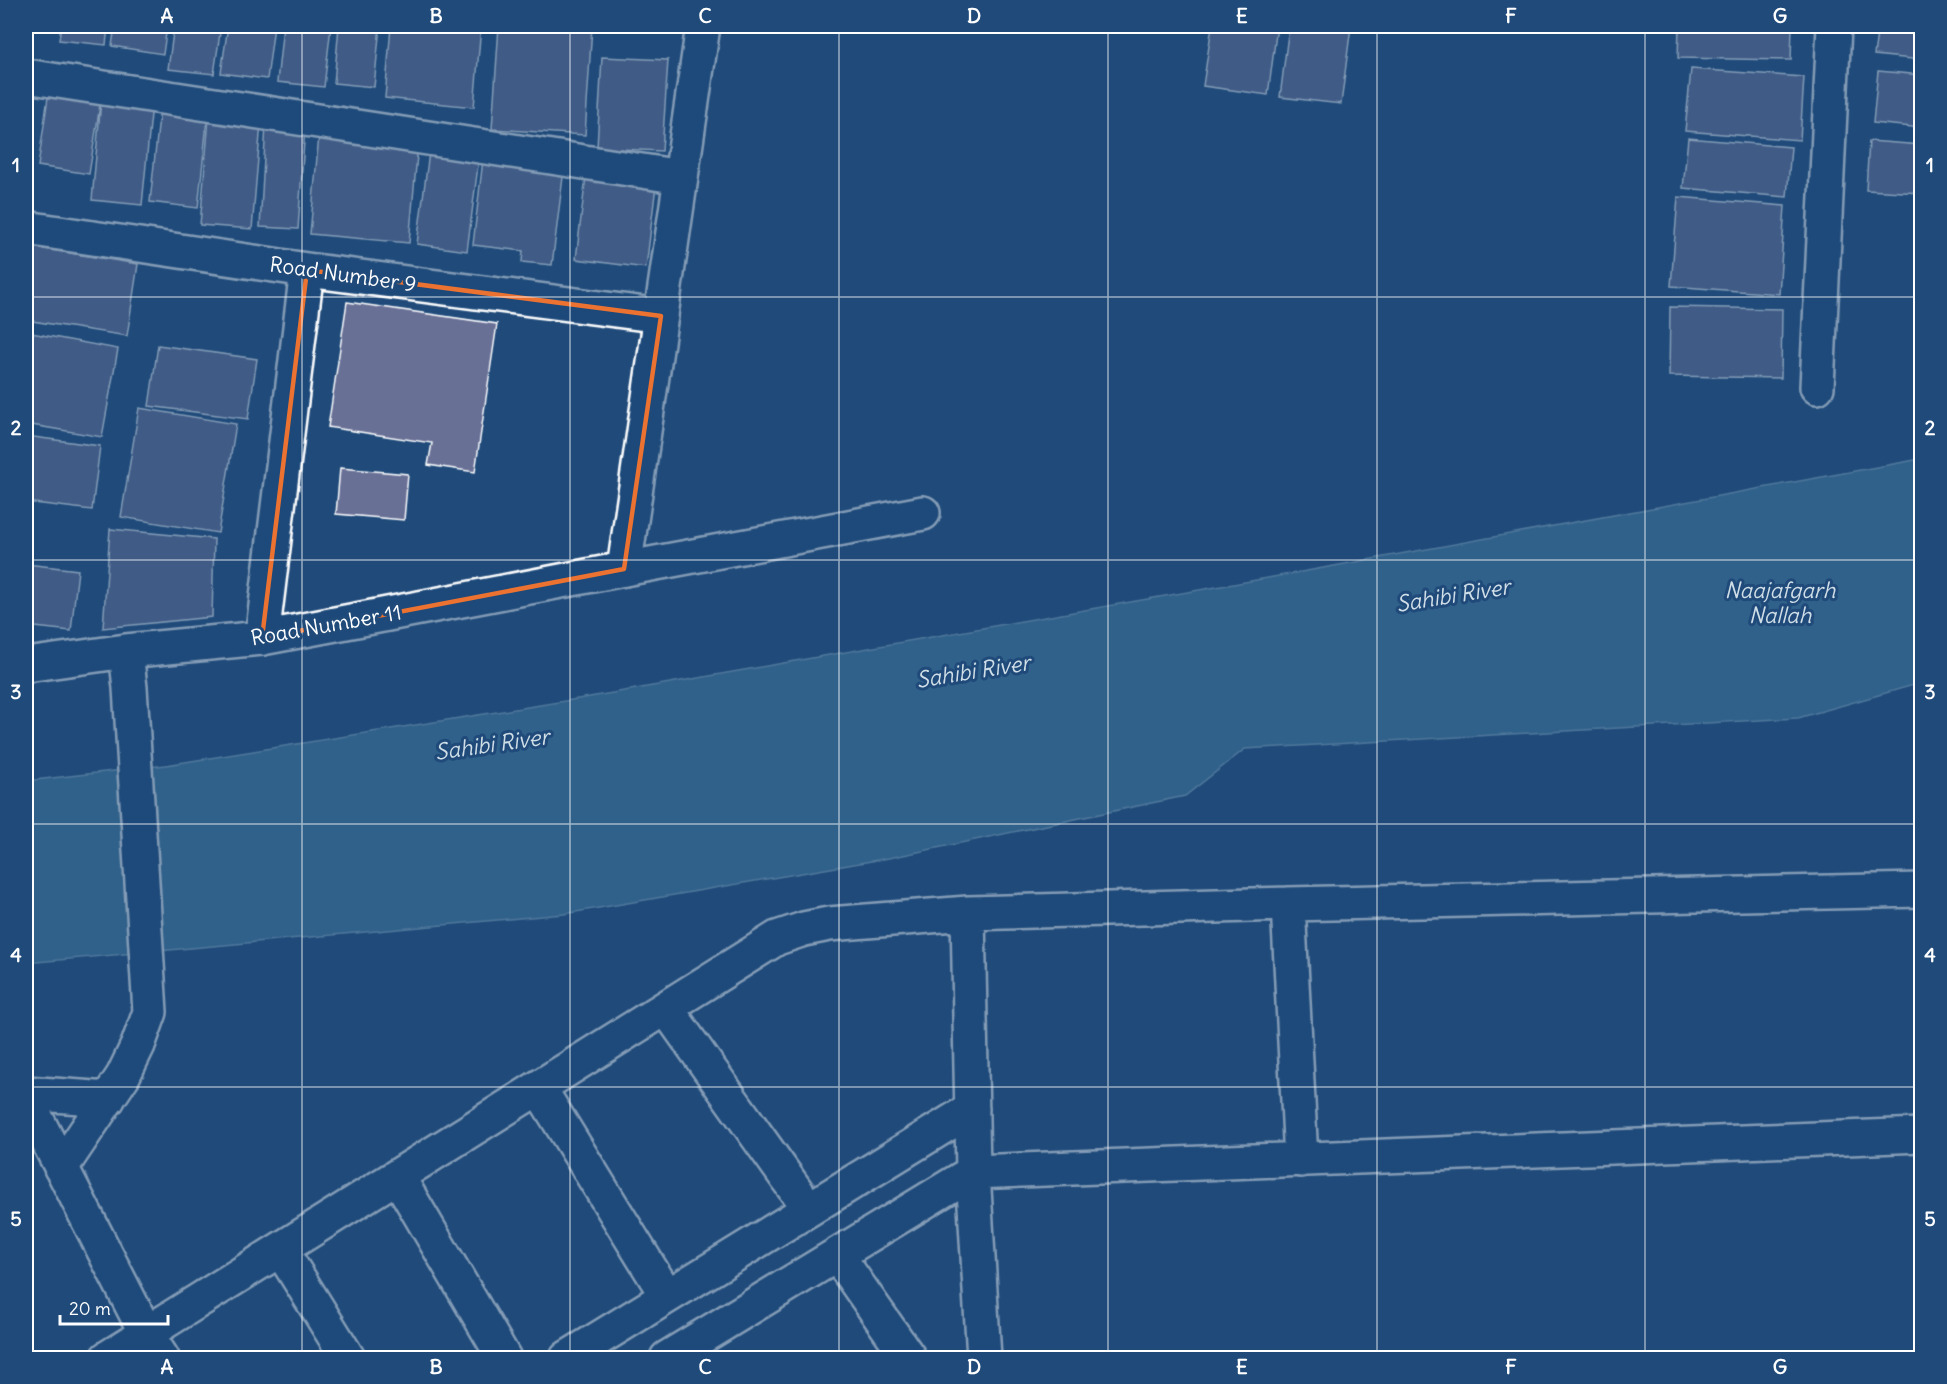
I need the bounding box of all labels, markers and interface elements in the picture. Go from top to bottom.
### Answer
text: A [161,3,174,28]
text: B [429,3,443,28]
text: C [698,3,712,28]
text: D [967,3,981,28]
text: E [1236,3,1248,28]
text: F [1505,3,1517,28]
text: G [1773,3,1787,28]
text: 1 [12,152,20,177]
text: 1 [1926,152,1934,177]
street label: Road Number 9 [268,250,418,298]
text: 2 [11,415,22,440]
text: 2 [1925,415,1936,440]
water label: Sahibi River [1394,572,1515,618]
water label: Naajafgarh Nallah [1725,576,1837,629]
street label: Road Number 11 [249,598,403,652]
water label: Sahibi River [914,648,1035,694]
text: 3 [10,679,22,704]
text: 3 [1924,679,1936,704]
water label: Sahibi River [433,722,554,766]
text: 4 [10,942,22,967]
text: 4 [1924,942,1936,967]
text: 5 [10,1206,22,1231]
text: 5 [1924,1206,1936,1231]
scale bar [60,1288,168,1326]
text: 20 m [69,1297,111,1320]
text: A [161,1354,174,1379]
text: B [429,1354,443,1379]
text: C [698,1354,712,1379]
text: D [967,1354,981,1379]
text: E [1236,1354,1248,1379]
text: F [1505,1354,1517,1379]
text: G [1773,1354,1787,1379]

